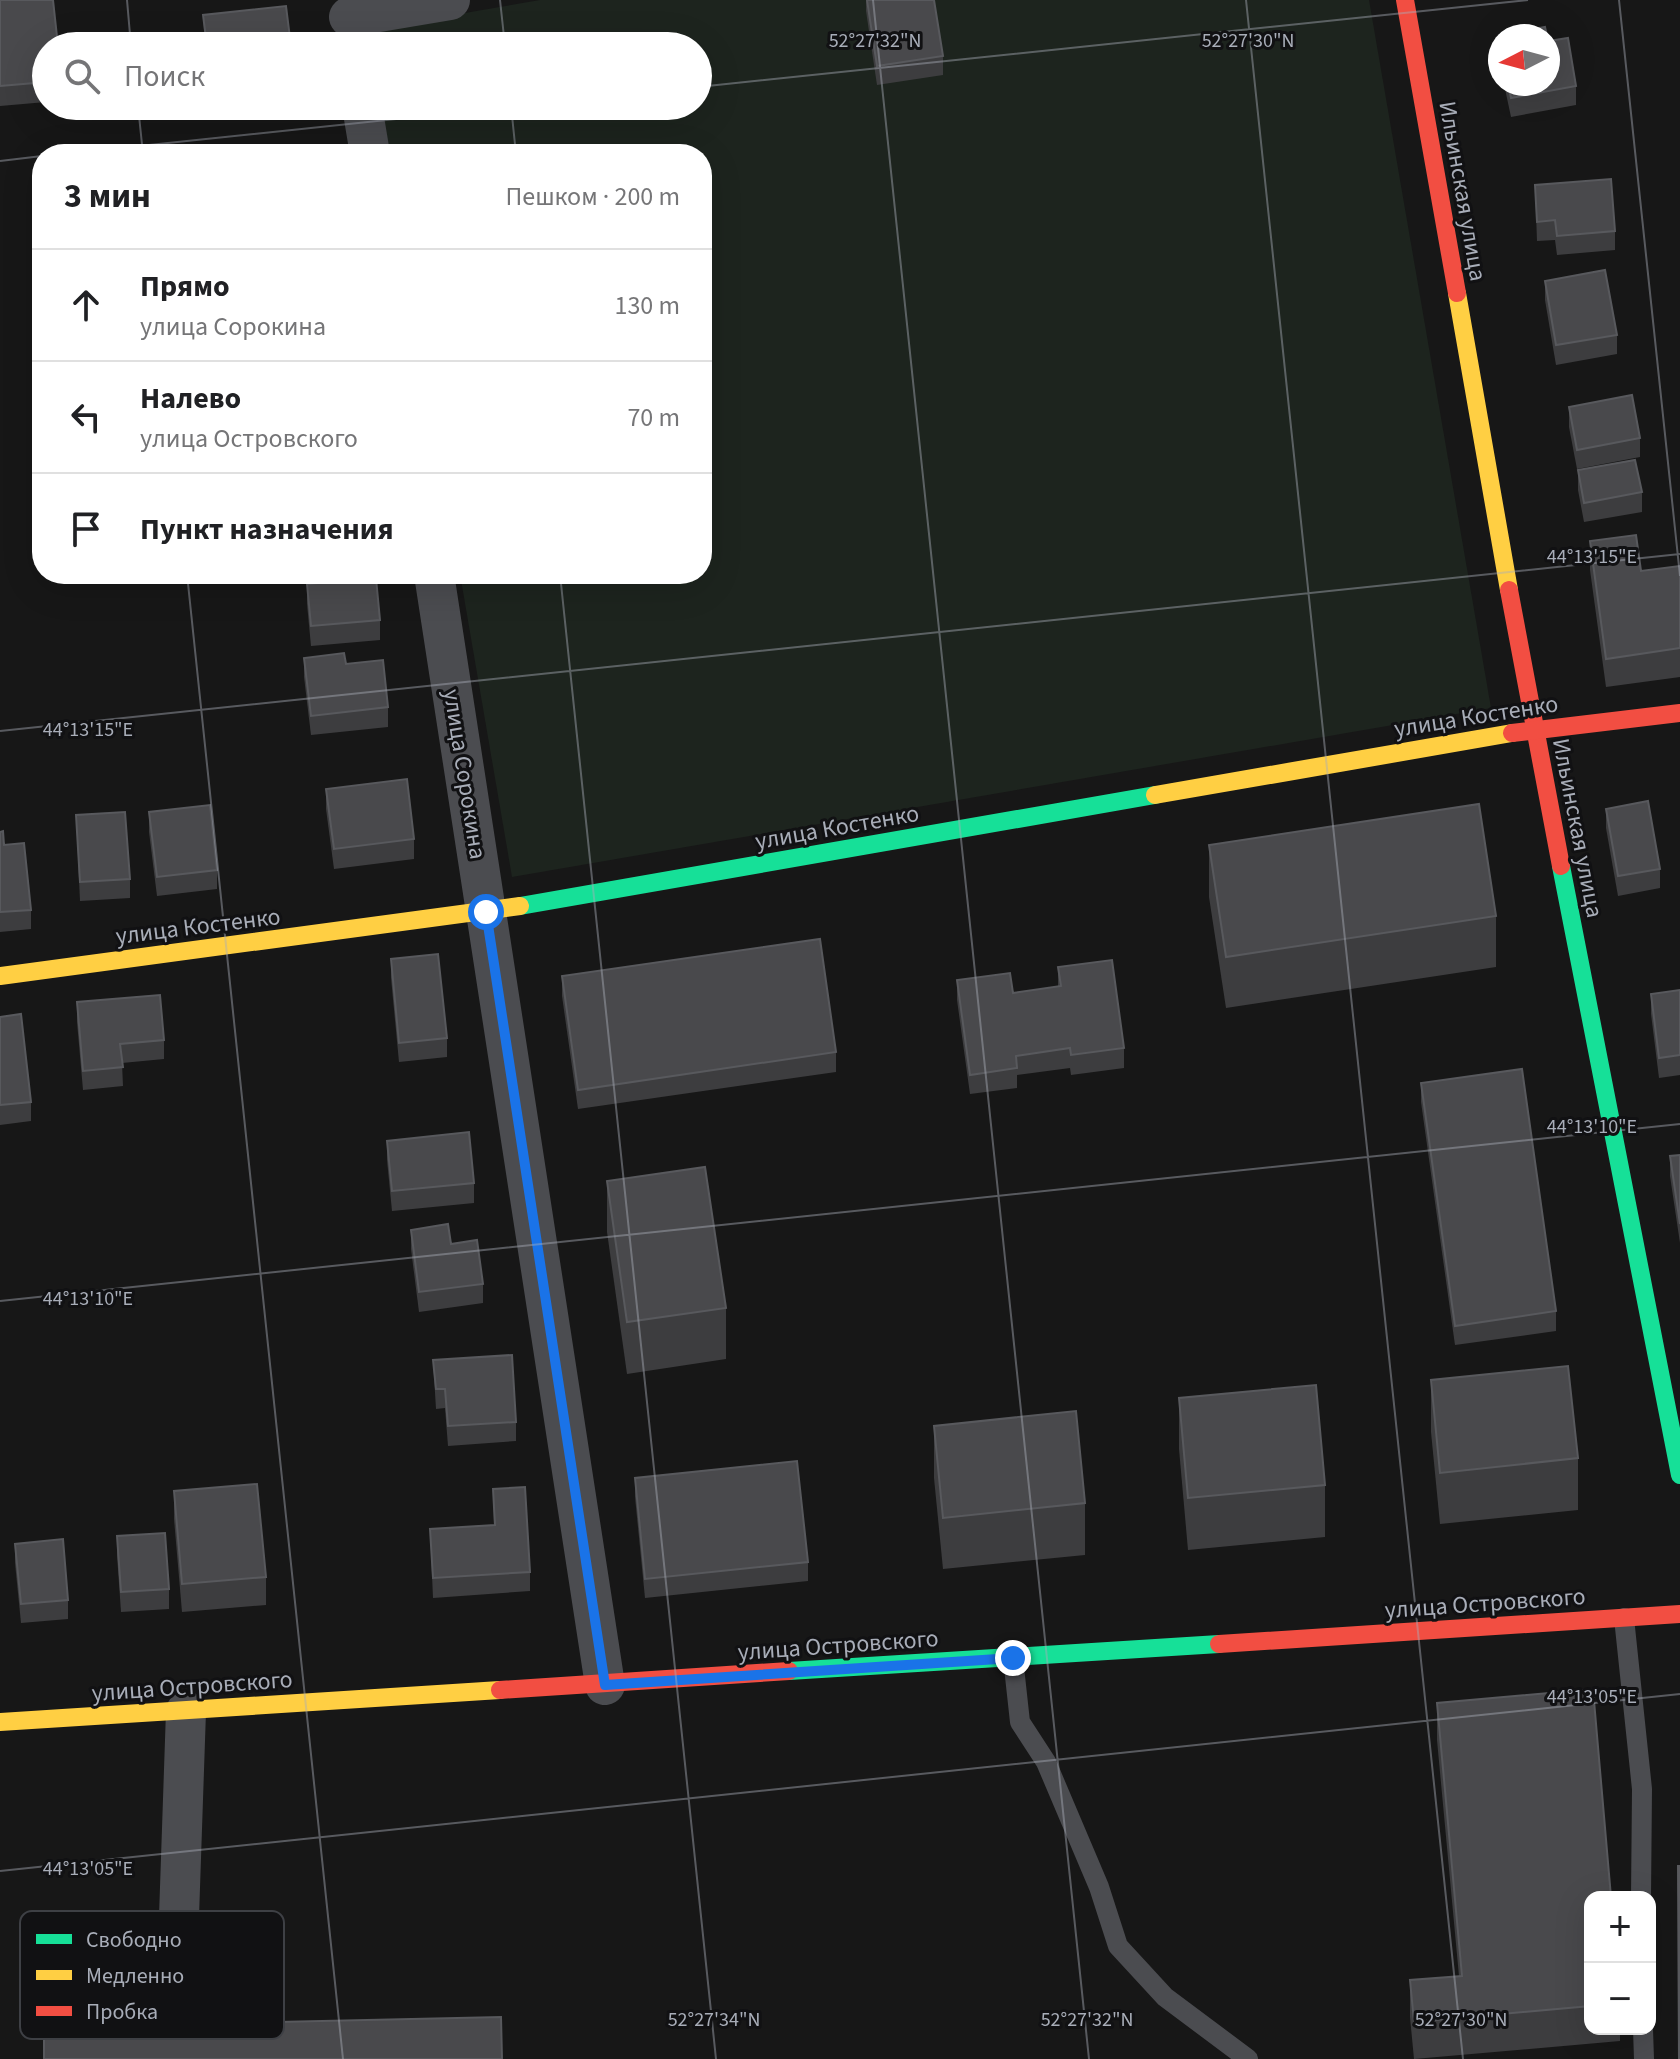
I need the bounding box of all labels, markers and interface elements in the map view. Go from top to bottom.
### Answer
north arrow [1488,24,1560,96]
text: 52°27'32"N [829,27,921,55]
text: 52°27'30"N [1202,27,1294,55]
search box [32,32,712,120]
icon: search [60,54,104,98]
text: Поиск [124,55,205,98]
street label: Ильинская улица [1429,98,1496,284]
text: 3 мин [64,172,151,221]
text: Пешком · 200 m [505,178,680,215]
text: Прямо [140,265,230,308]
icon: ahead [64,283,108,327]
text: 130 m [614,287,680,324]
text: улица Сорокина [140,308,326,345]
text: Налево [140,377,241,420]
icon: left [64,395,108,439]
text: 70 m [627,399,680,436]
text: улица Островского [140,420,358,457]
icon: arrive [64,507,108,551]
text: Пункт назначения [140,508,394,551]
text: 44°13'15"E [1547,543,1637,571]
street label: улица Костенко [1392,686,1561,747]
street label: улица Сорокина [434,687,495,862]
text: 44°13'15"E [43,716,133,744]
street label: Ильинская улица [1543,735,1612,921]
street label: улица Костенко [752,796,922,859]
route start [468,894,504,930]
street label: улица Костенко [114,899,282,954]
text: 44°13'10"E [1547,1113,1637,1141]
text: 44°13'10"E [43,1285,133,1313]
street label: улица Островского [1383,1579,1587,1628]
street label: улица Островского [736,1621,940,1670]
route end [995,1640,1031,1676]
street label: улица Островского [90,1662,294,1711]
text: 44°13'05"E [1547,1683,1637,1711]
text: 44°13'05"E [43,1855,133,1883]
map controls [1584,1891,1656,2035]
button: + [1584,1891,1656,1963]
legend [20,1911,284,2039]
text: Свободно [86,1924,182,1956]
text: Медленно [86,1960,184,1992]
button: − [1584,1963,1656,2035]
text: Пробка [86,1996,158,2028]
text: 52°27'34"N [668,2006,760,2034]
text: 52°27'32"N [1041,2006,1133,2034]
text: 52°27'30"N [1415,2006,1507,2034]

